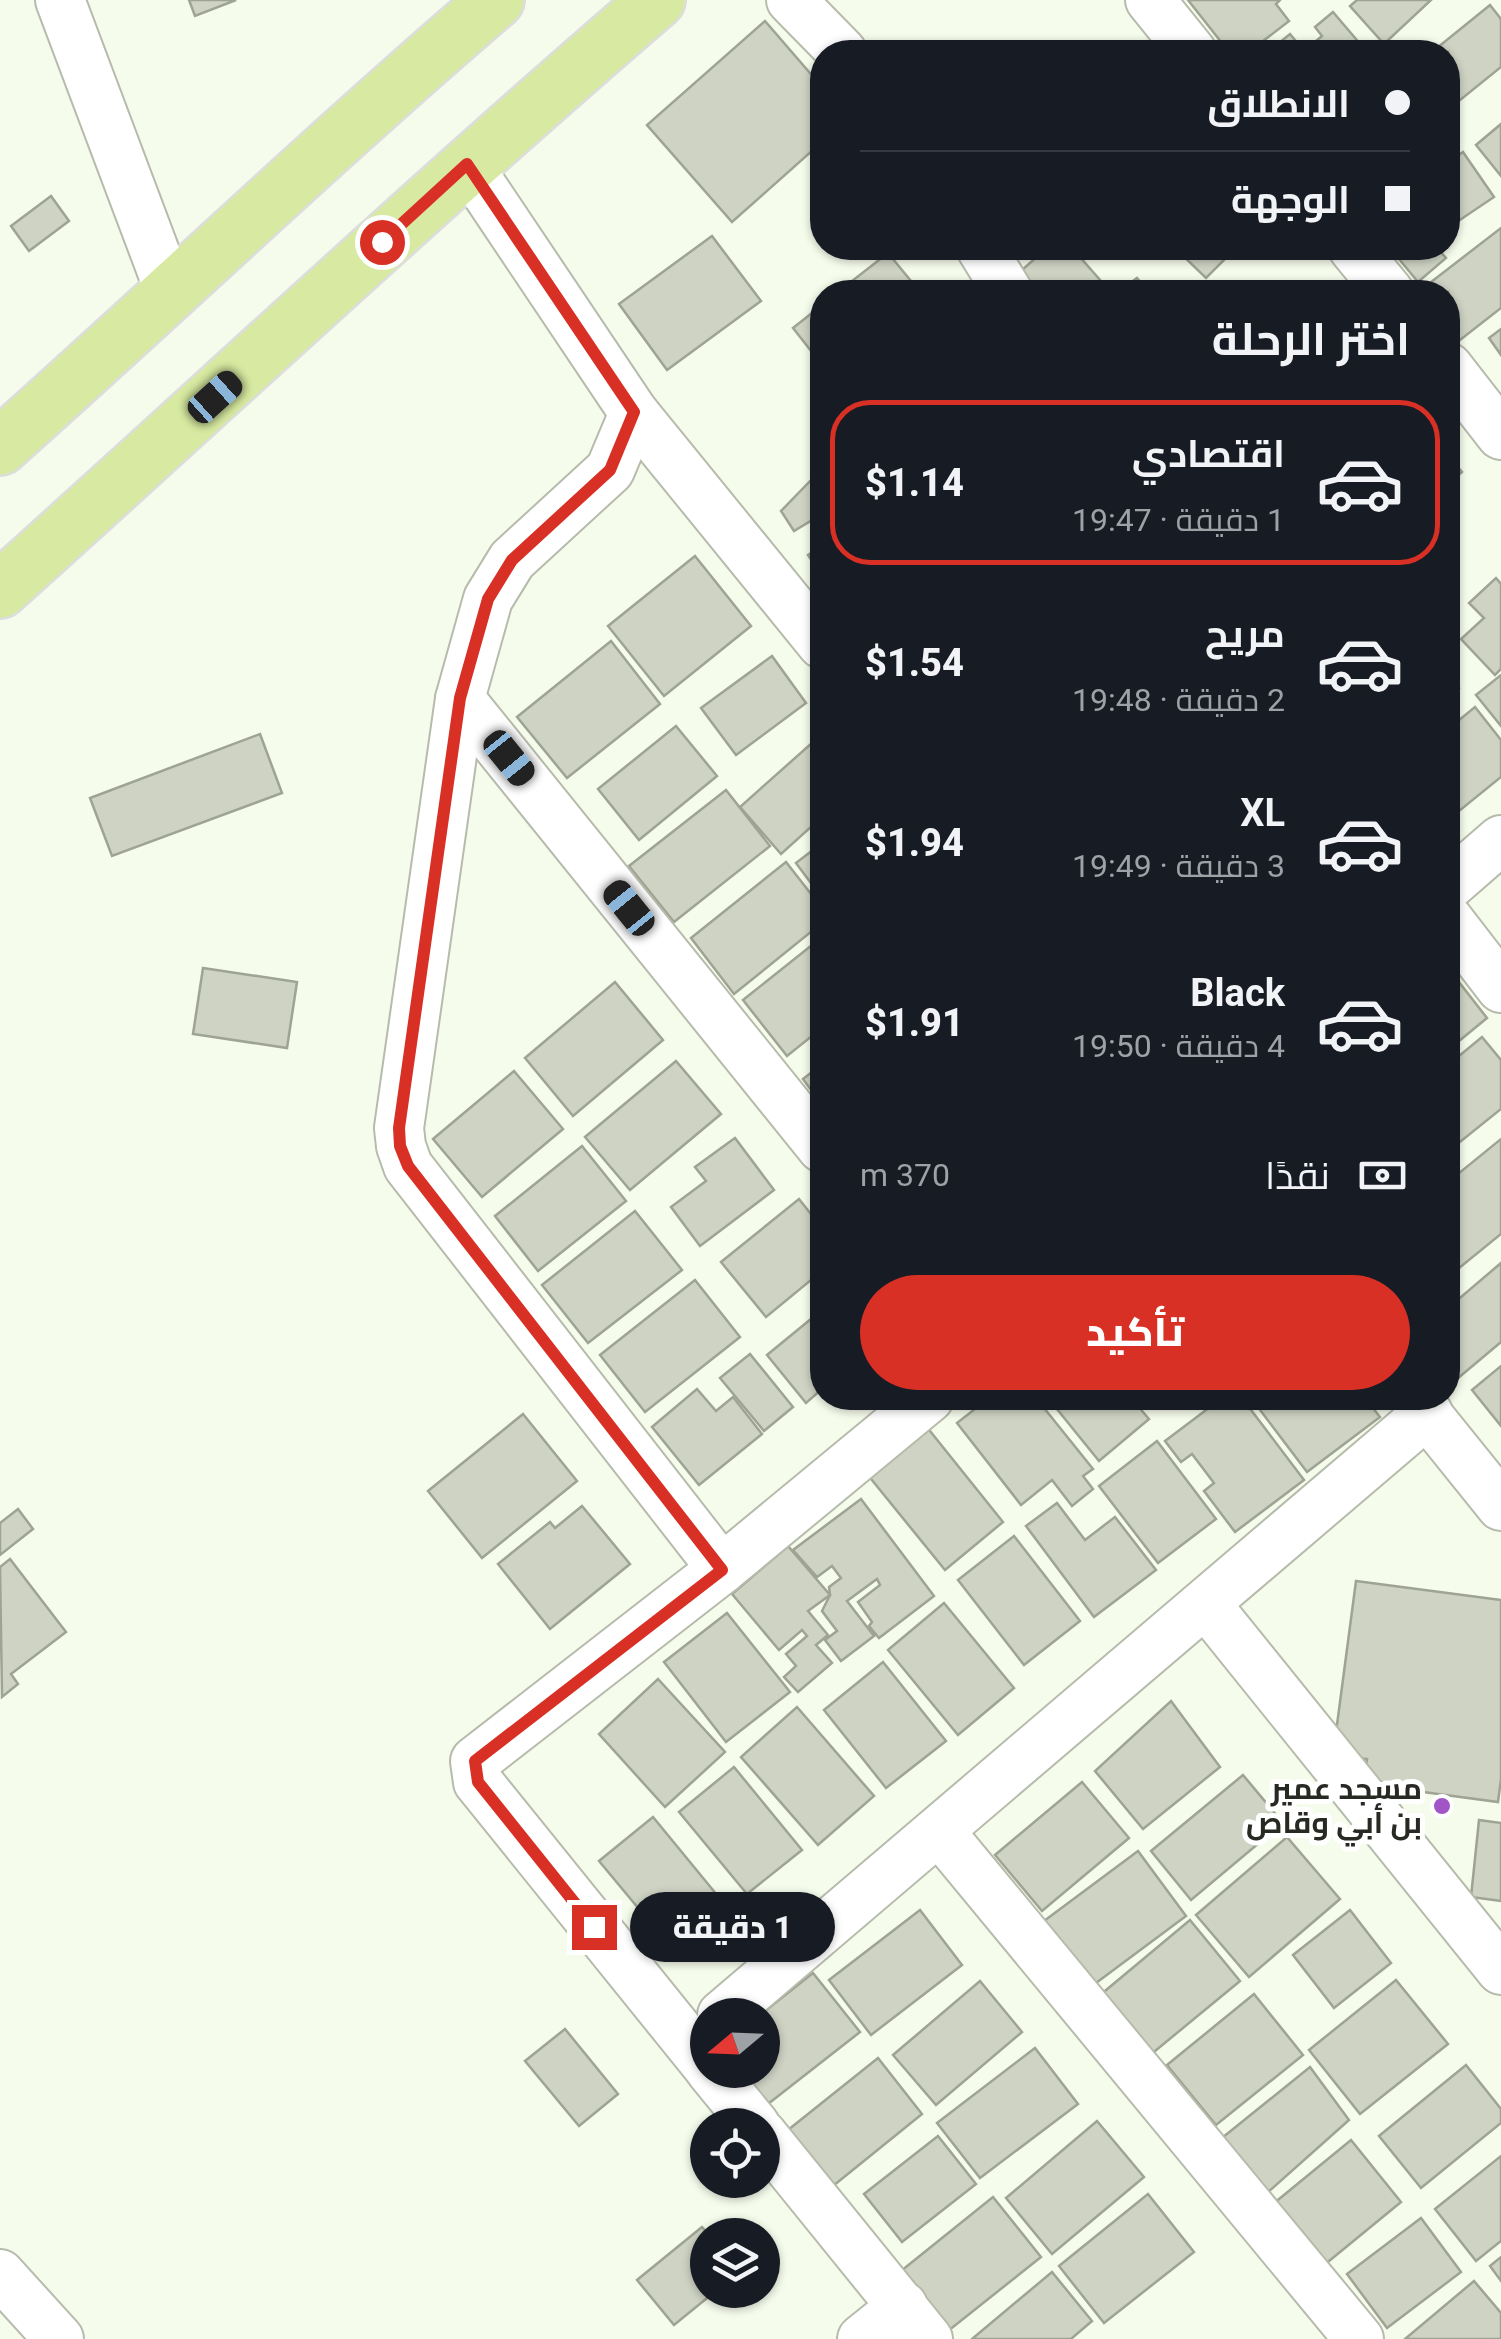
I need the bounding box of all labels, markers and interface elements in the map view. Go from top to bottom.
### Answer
text: الانطلاق [1207,82,1350,126]
text: الوجهة [1231,178,1350,222]
route start [360,220,405,265]
text: اختر الرحلة [1212,313,1410,366]
car [183,366,247,428]
text: اقتصادي [1132,432,1285,476]
icon: car [1315,438,1405,528]
text: $1.14 [865,461,964,505]
text: 1 دقيقة · 19:47 [1072,501,1285,539]
text: مريح [1205,612,1285,656]
icon: car [1315,618,1405,708]
text: $1.54 [865,641,964,685]
text: 2 دقيقة · 19:48 [1072,681,1285,719]
car [478,725,540,791]
text: XL [1240,791,1285,835]
icon: car [1315,798,1405,888]
text: $1.94 [865,821,964,865]
text: 3 دقيقة · 19:49 [1072,847,1285,885]
car [598,875,660,941]
text: Black [1190,971,1285,1015]
icon: car [1315,978,1405,1068]
text: $1.91 [865,1001,964,1045]
text: 4 دقيقة · 19:50 [1072,1027,1285,1065]
icon: cash [1355,1148,1410,1203]
text: نقدًا [1265,1154,1330,1198]
text: 370 m [860,1156,950,1194]
button: تأكيد [860,1275,1410,1390]
place label: مسجد عمير بن أبي وقاص [1246,1771,1422,1847]
marker: مسجد عمير بن أبي وقاص [1431,1795,1453,1817]
callout: 1 دقيقة [629,1892,834,1962]
route end [572,1905,617,1950]
text: 1 دقيقة [673,1908,792,1946]
north arrow [690,1998,780,2088]
map controls [690,1998,780,2308]
button: locate [690,2108,780,2198]
button: layers [690,2218,780,2308]

